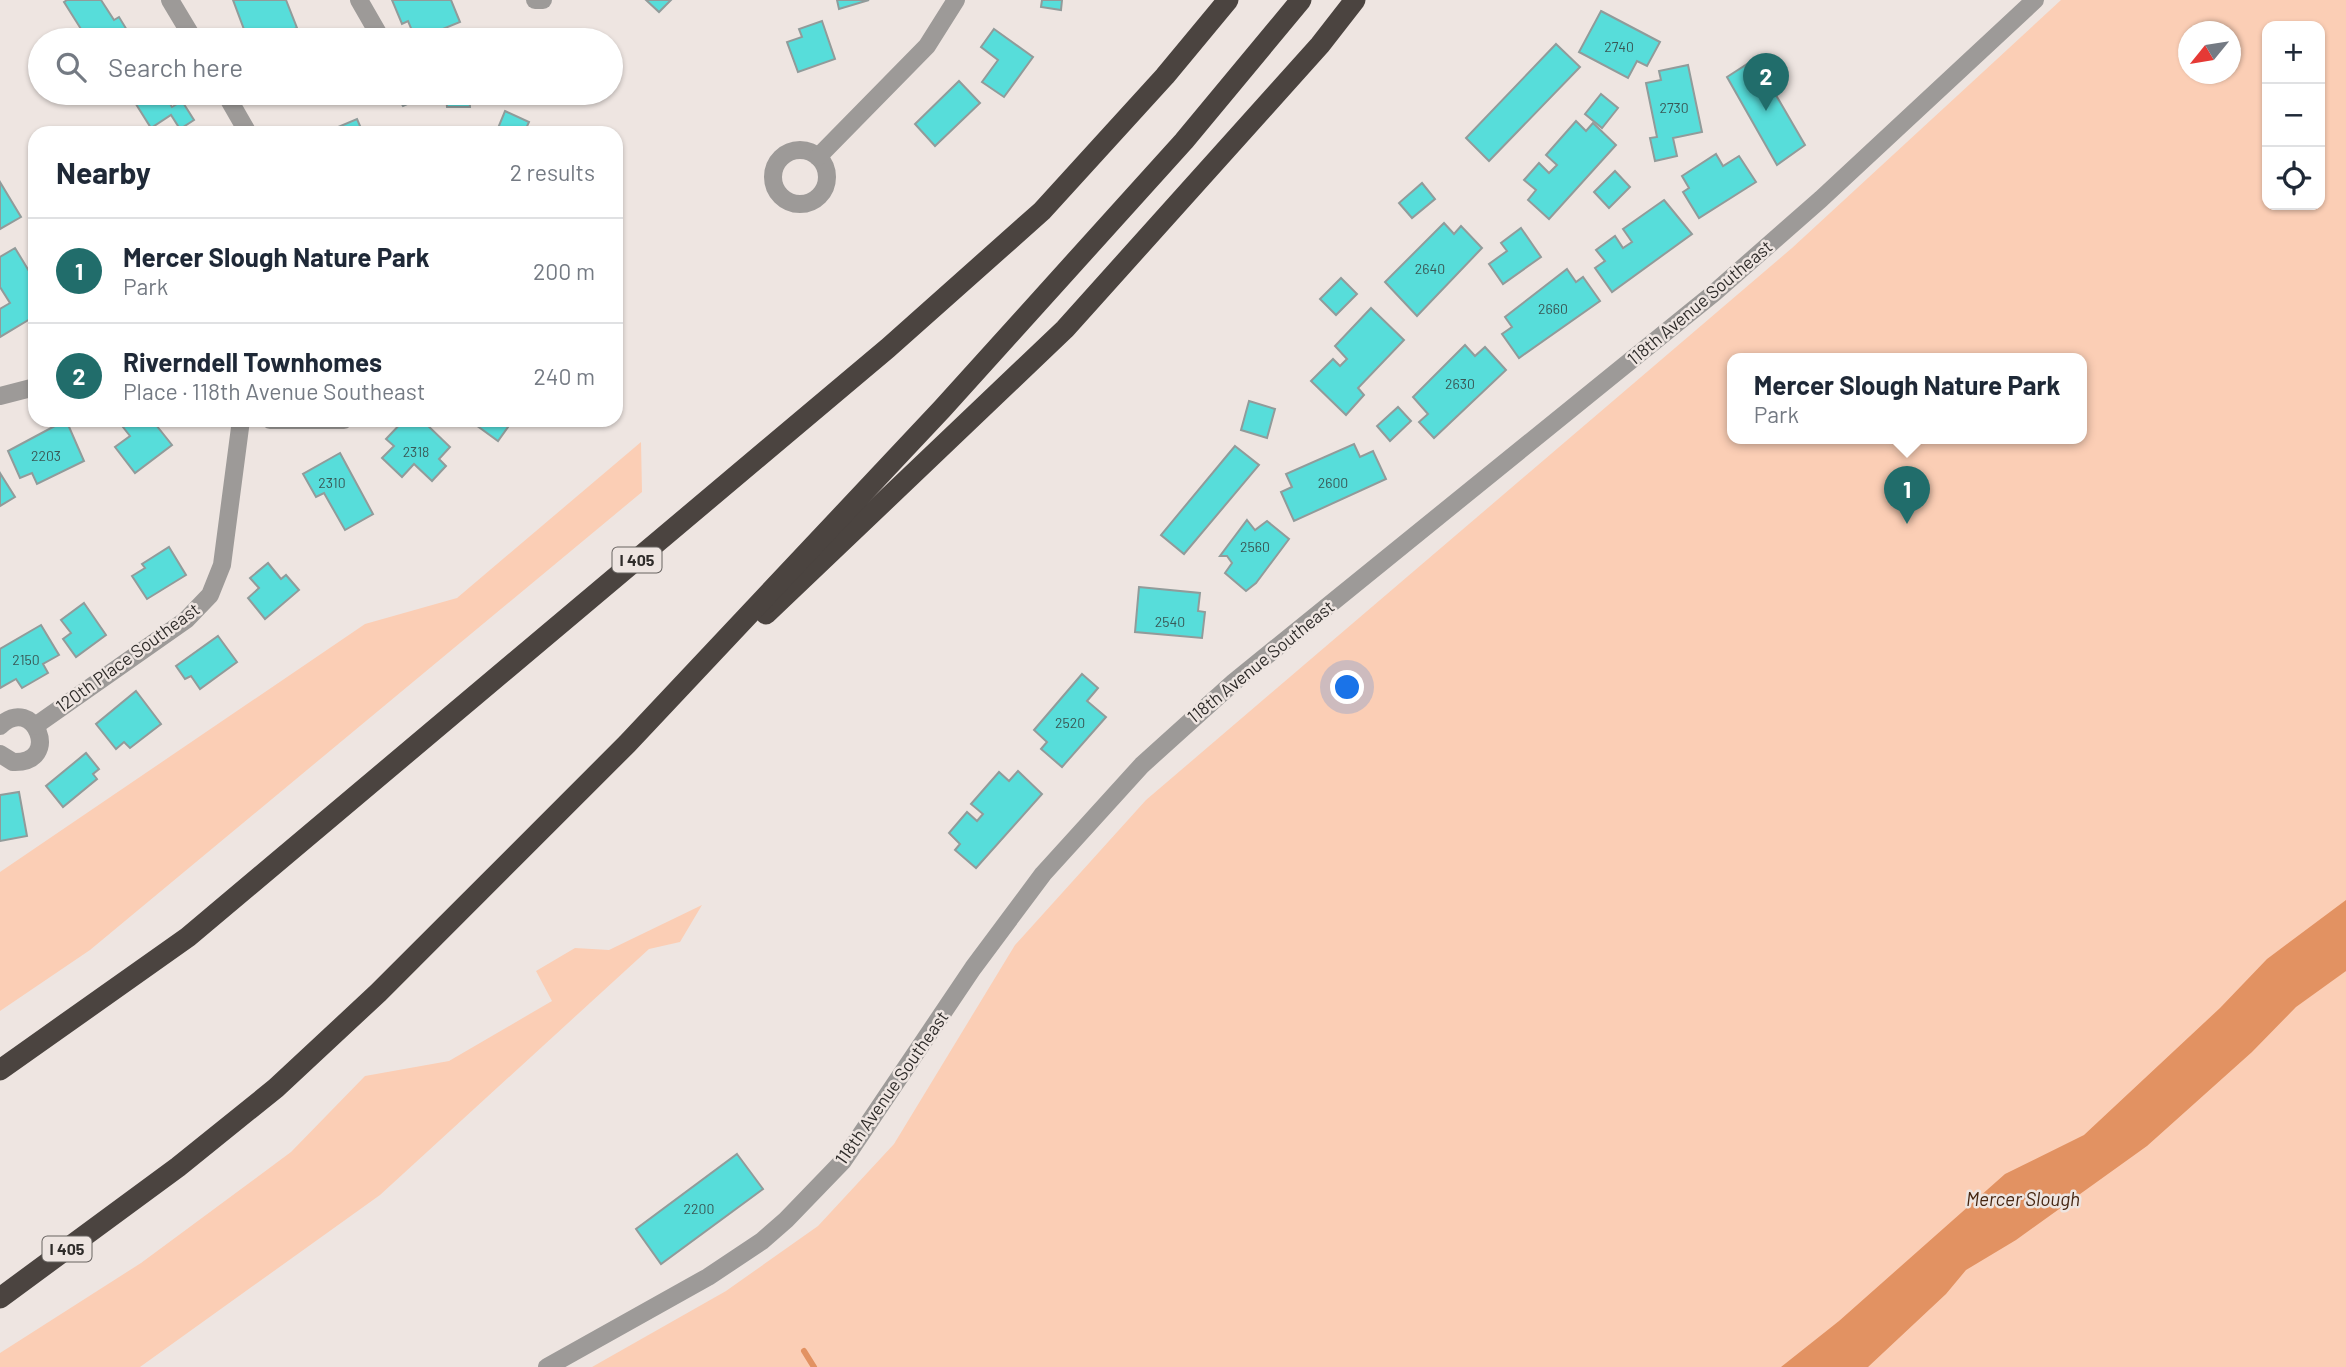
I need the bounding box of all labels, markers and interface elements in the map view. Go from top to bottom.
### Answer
north arrow [2178,21,2241,84]
map controls [2262,21,2325,210]
button: + [2262,21,2325,84]
search box [28,28,623,105]
house number: 2740 [1604,38,1634,55]
icon: search [52,48,90,86]
text: Search here [108,51,243,82]
pin: 2 [1743,53,1789,111]
button: − [2262,84,2325,147]
house number: 2730 [1659,99,1689,116]
button: locate [2262,147,2325,210]
text: Nearby [56,154,151,190]
text: 2 results [510,158,595,186]
street label: 118th Avenue Southeast [1622,235,1776,369]
text: Mercer Slough Nature Park [123,241,430,272]
text: 1 [75,257,83,285]
text: 200 m [533,257,595,285]
house number: 2640 [1415,260,1445,277]
text: Park [123,272,168,300]
house number: 2660 [1538,300,1568,317]
text: Riverndell Townhomes [123,346,382,377]
popup [1727,353,2087,444]
text: 2 [73,362,85,390]
text: 240 m [533,362,595,390]
text: Mercer Slough Nature Park [1754,369,2060,400]
house number: 2630 [1445,375,1475,392]
text: Place · 118th Avenue Southeast [123,377,425,405]
text: Park [1754,400,1799,428]
house number: 2318 [403,443,429,460]
house number: 2203 [31,447,61,464]
pin: 1 [1884,466,1930,524]
house number: 2310 [318,474,346,491]
house number: 2600 [1318,474,1348,491]
house number: 2560 [1240,538,1270,555]
road number: I 405 [612,548,662,572]
street label: 118th Avenue Southeast [1182,595,1338,727]
street label: 120th Place Southeast [51,598,204,717]
house number: 2540 [1155,613,1185,630]
house number: 2150 [12,651,40,668]
your location [1330,670,1364,704]
house number: 2520 [1055,714,1085,731]
street label: 118th Avenue Southeast [830,1006,953,1169]
water label: Mercer Slough [1966,1187,2080,1210]
house number: 2200 [684,1200,714,1217]
road number: I 405 [42,1236,92,1261]

